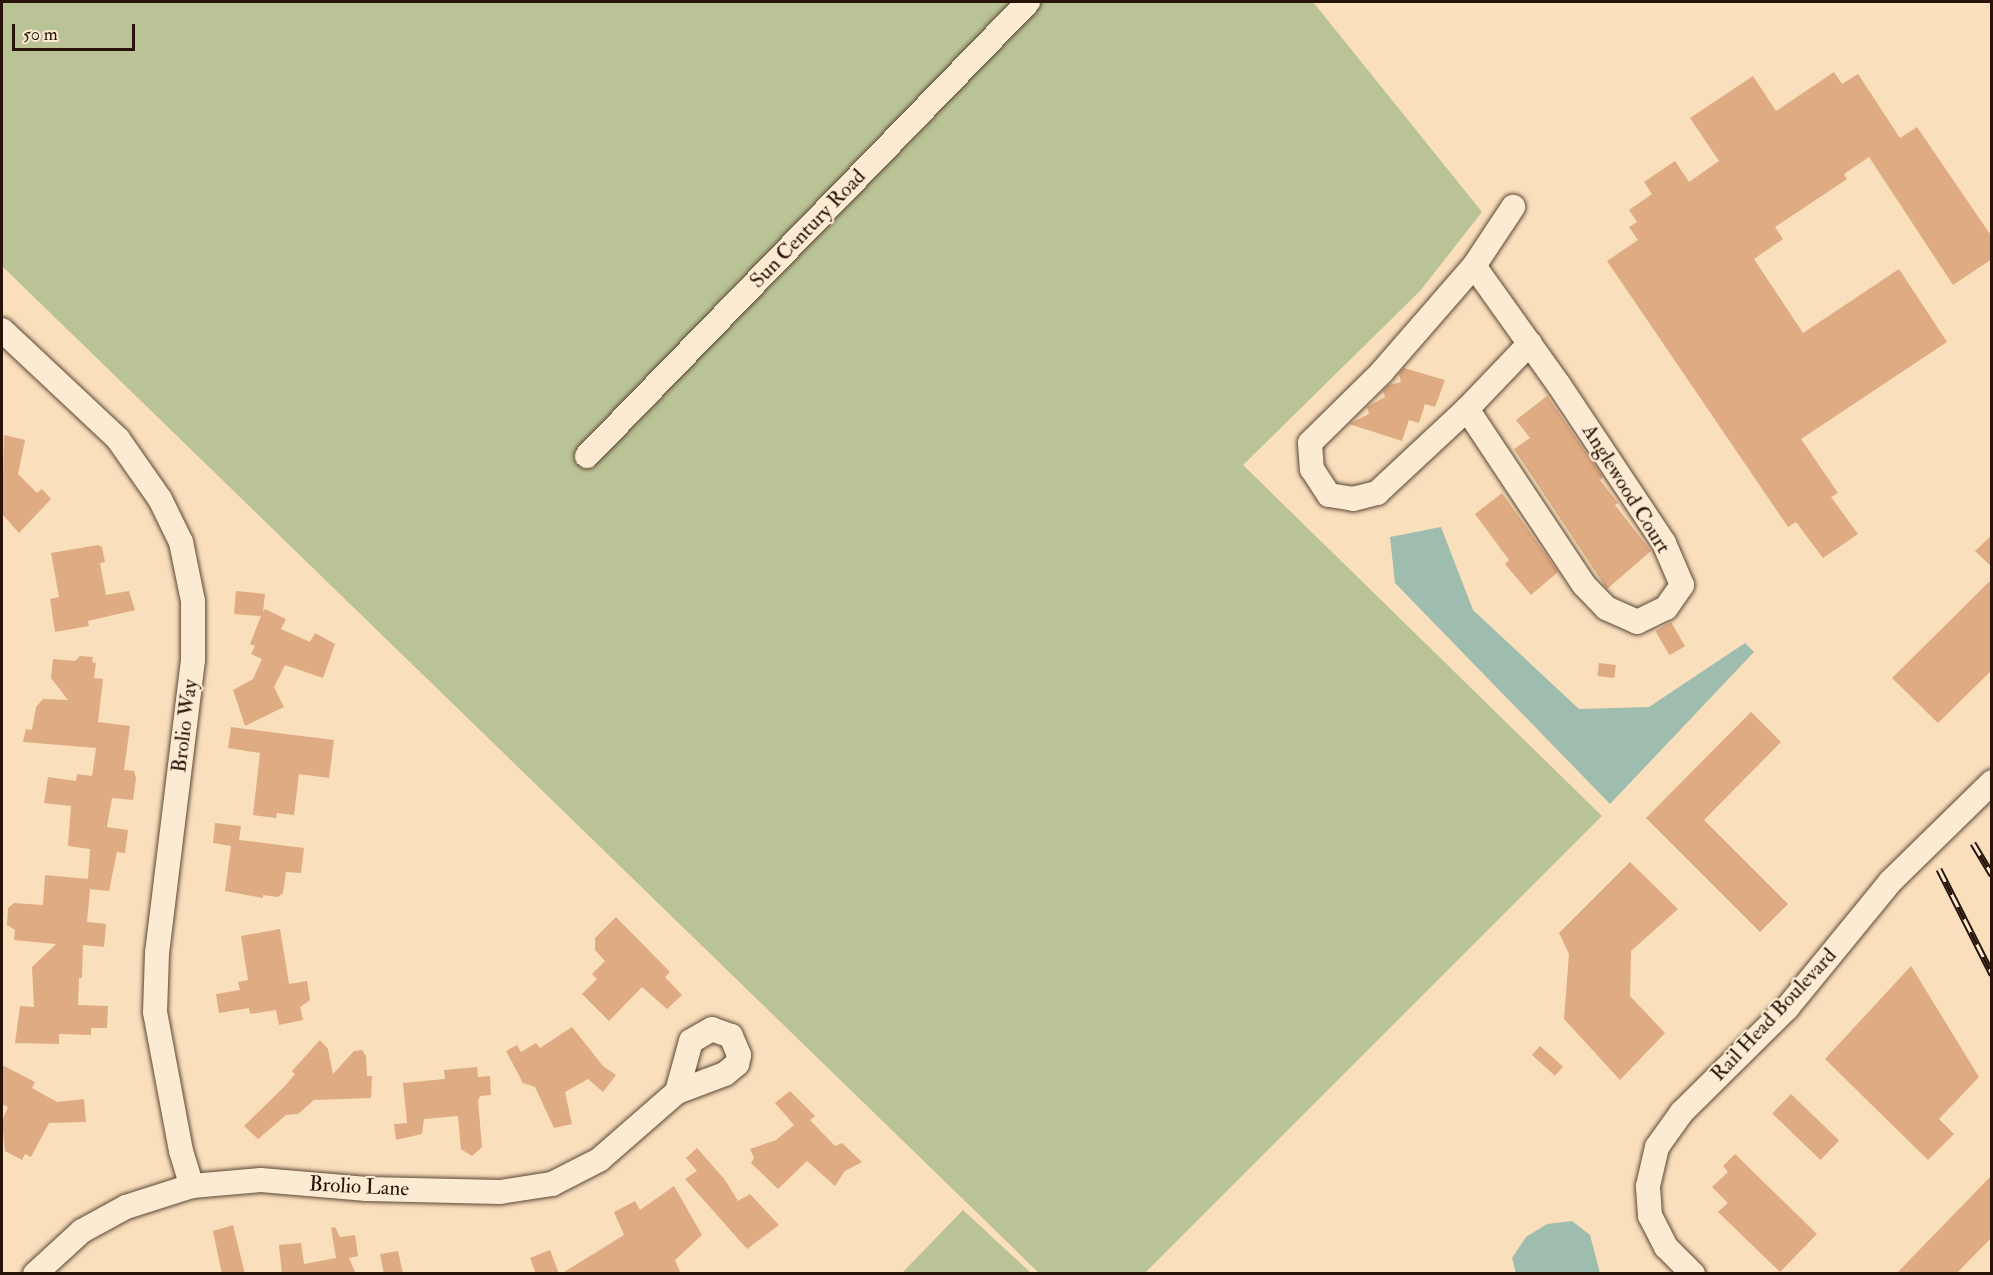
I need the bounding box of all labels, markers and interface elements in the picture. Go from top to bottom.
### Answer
scale bar [15,12,138,50]
text: 50 m [23,23,58,46]
street label: Sun Century Road [745,164,871,294]
street label: Anglewood Court [1576,420,1676,558]
street label: Brolio Way [167,678,203,774]
street label: Rail Head Boulevard [1706,943,1842,1087]
street label: Brolio Lane [308,1172,410,1202]

